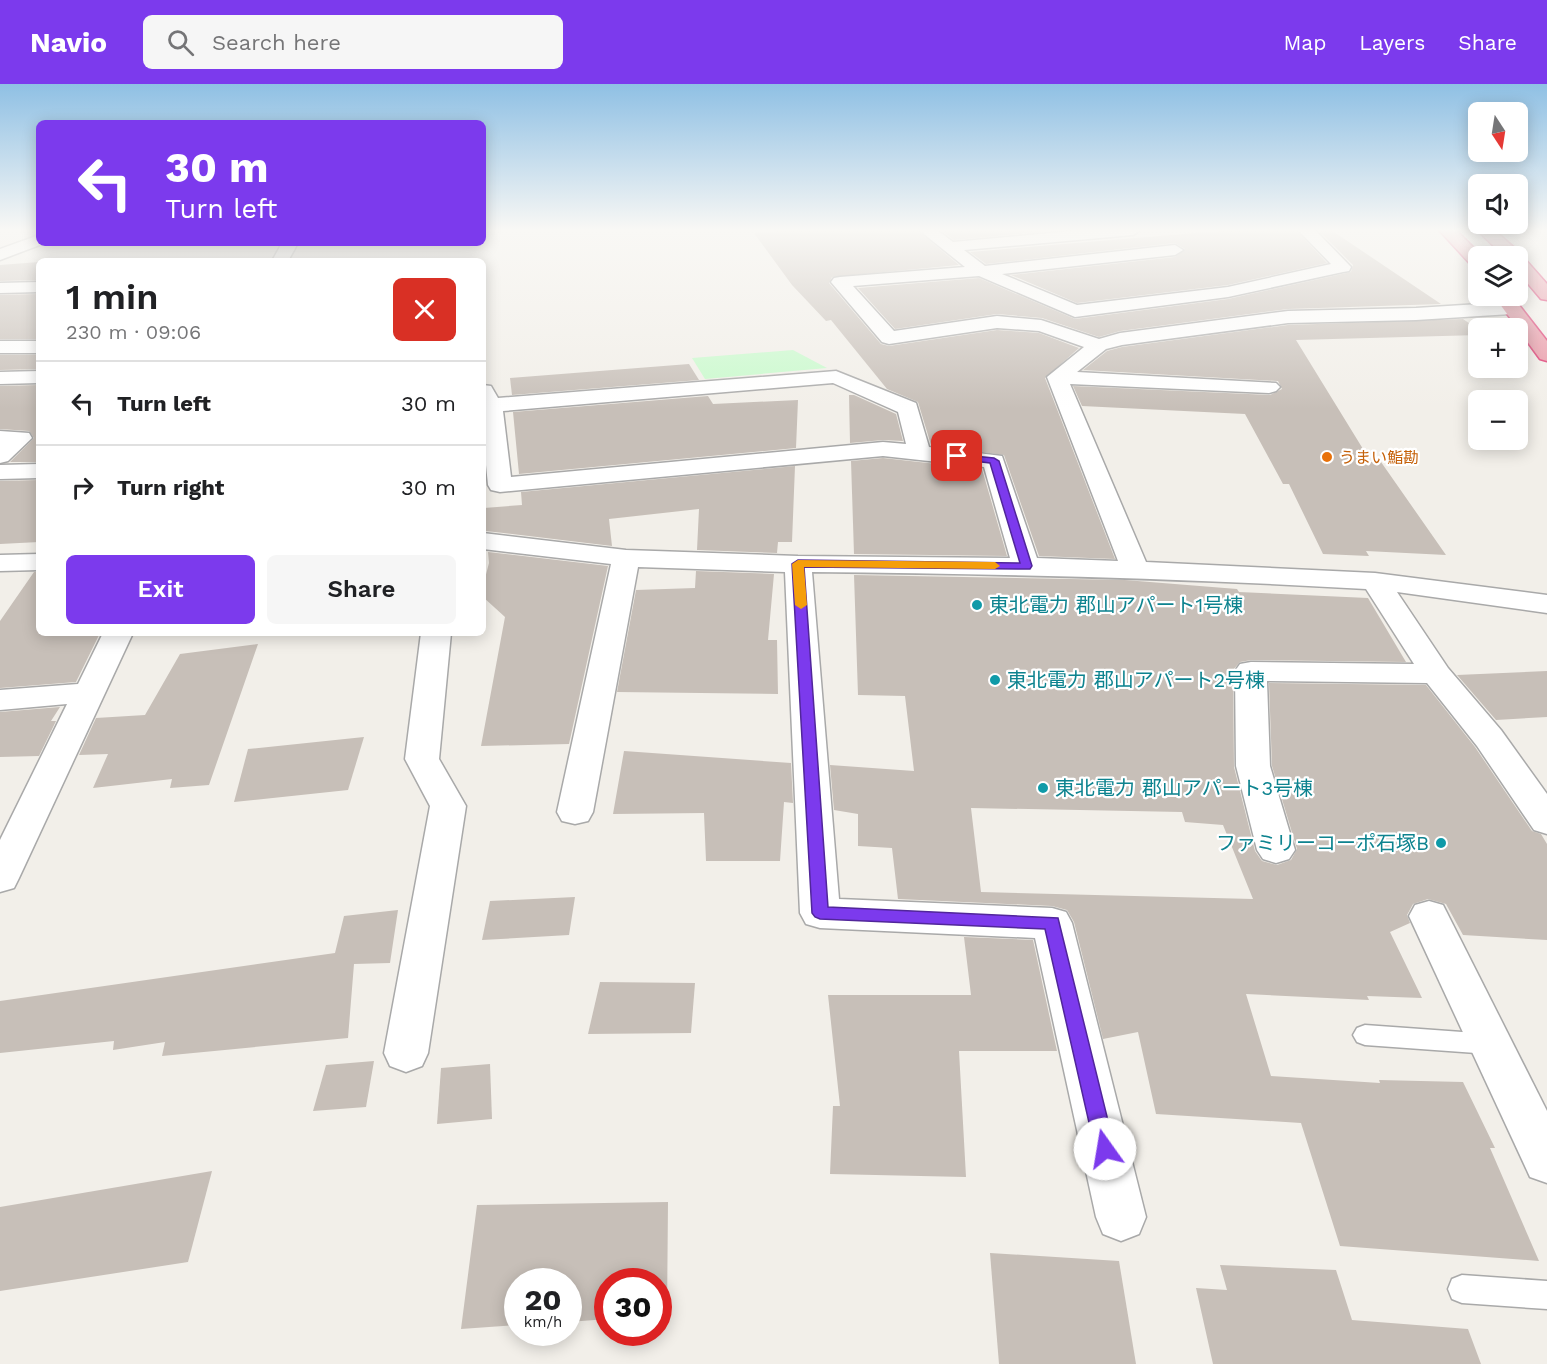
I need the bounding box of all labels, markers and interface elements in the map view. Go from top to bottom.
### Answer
search box [143,15,563,69]
text: Navio [30,26,107,59]
icon: search [164,26,197,59]
text: Search here [212,30,341,55]
text: Map [1283,30,1326,55]
text: Layers [1359,30,1425,55]
text: Share [1458,30,1517,55]
north arrow [1468,102,1528,162]
map controls [1468,102,1528,450]
text: 30 m [165,143,269,192]
icon: left [66,144,144,222]
button: sound [1468,174,1528,234]
text: Turn left [165,193,277,225]
button: layers [1468,246,1528,306]
text: 1 min [66,276,158,318]
button: close [393,278,456,341]
button: + [1468,318,1528,378]
text: 230 m · 09:06 [66,320,201,344]
icon: left [66,387,99,420]
button: − [1468,390,1528,450]
text: Turn left [117,391,211,416]
text: 30 m [401,391,456,416]
pin [931,430,982,481]
icon: arrive [940,439,973,472]
place label: うまい鮨勘 [1339,448,1419,467]
marker: うまい鮨勘 [1320,450,1334,464]
icon: right [66,471,99,504]
text: Turn right [117,475,224,500]
text: 30 m [401,475,456,500]
button: Exit [66,555,255,624]
button: Share [267,555,456,624]
place label: 東北電力 郡山アパート1号棟 [989,593,1243,617]
marker: 東北電力 郡山アパート1号棟 [970,598,984,612]
place label: 東北電力 郡山アパート2号棟 [1007,668,1265,692]
marker: 東北電力 郡山アパート2号棟 [988,673,1002,687]
place label: 東北電力 郡山アパート3号棟 [1055,776,1313,800]
marker: 東北電力 郡山アパート3号棟 [1036,781,1050,795]
place label: ファミリーコーポ石塚B [1216,831,1429,855]
marker: ファミリーコーポ石塚B [1434,836,1448,850]
position arrow [1073,1117,1137,1181]
speed limit sign: 30 [594,1268,672,1346]
text: 20 [524,1282,562,1317]
text: km/h [524,1313,562,1331]

